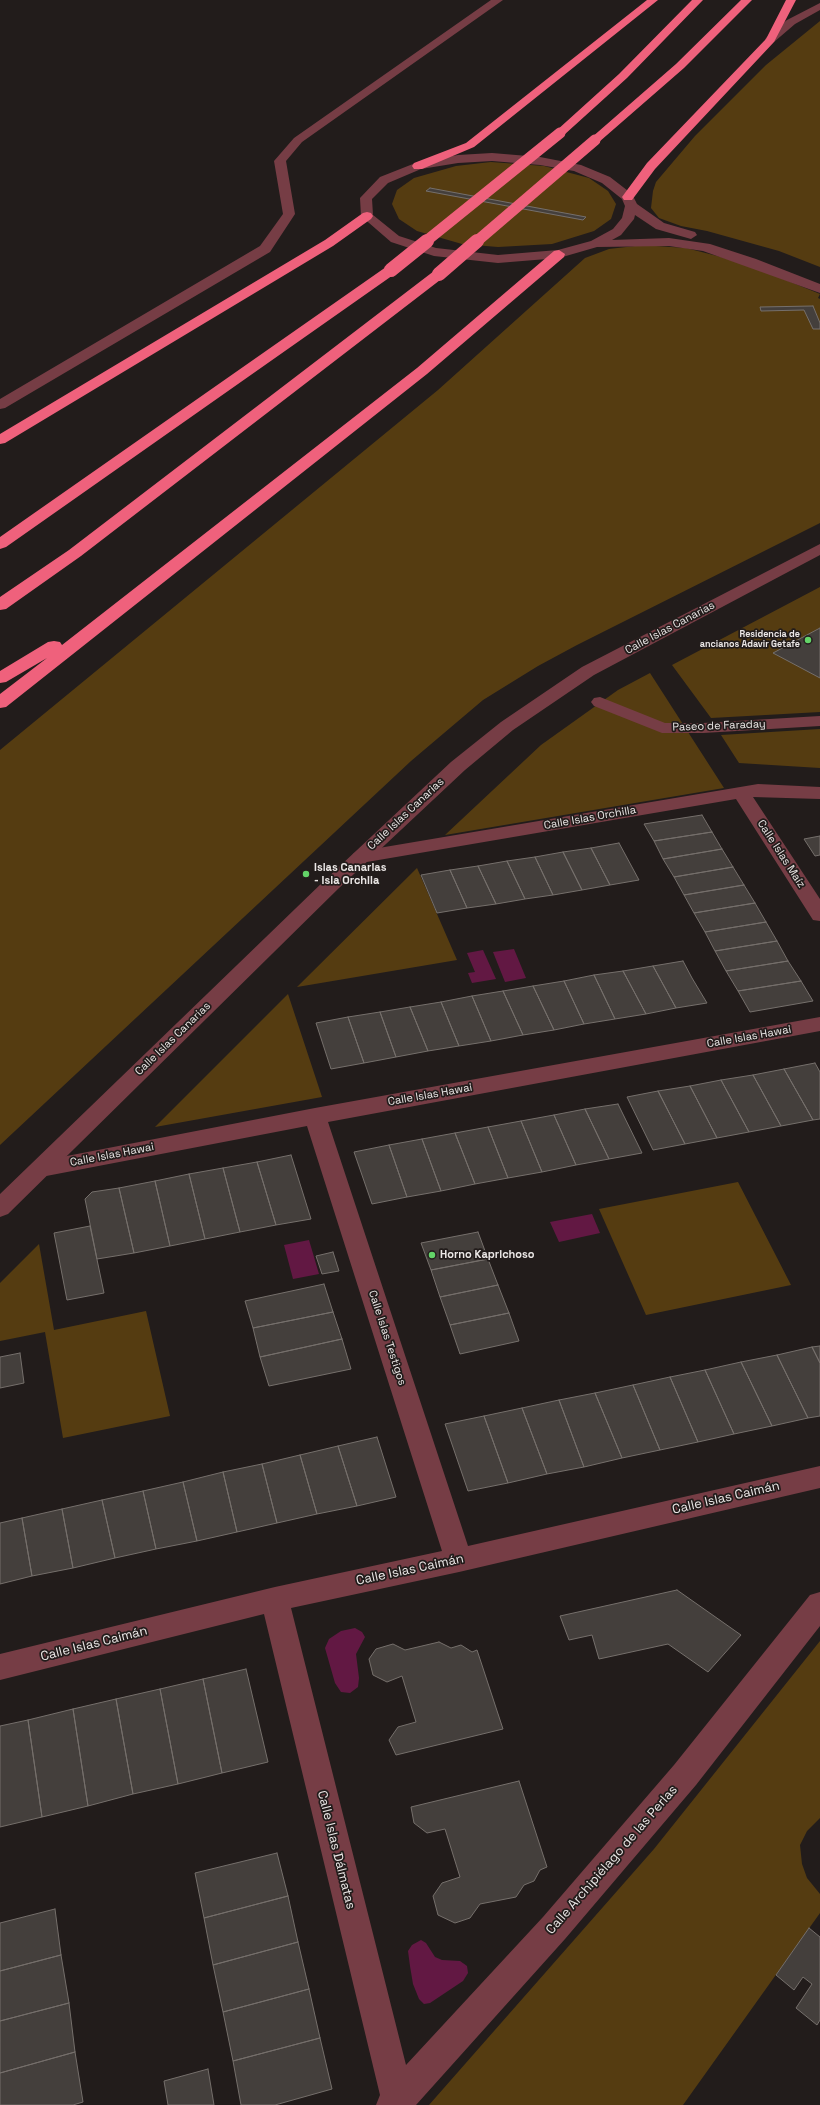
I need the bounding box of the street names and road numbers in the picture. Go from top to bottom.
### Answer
street label: Calle Islas Canarias [623,599,717,657]
street label: Paseo de Faraday [672,718,766,734]
street label: Calle Islas Canarias [365,775,447,853]
street label: Calle Islas Orchilla [543,803,637,833]
street label: Calle Islas Maíz [754,818,808,890]
street label: Calle Islas Canarias [133,1000,213,1078]
street label: Calle Islas Hawai [706,1023,792,1051]
street label: Calle Islas Hawai [387,1081,473,1109]
street label: Calle Islas Hawai [69,1140,155,1170]
street label: Calle Islas Testigos [365,1289,409,1387]
street label: Calle Islas Caimán [671,1478,781,1518]
street label: Calle Islas Caimán [355,1551,465,1589]
street label: Calle Islas Caimán [39,1623,149,1665]
street label: Calle Archipiélago de las Perlas [543,1782,681,1938]
street label: Calle Islas Dálmatas [314,1789,358,1911]

